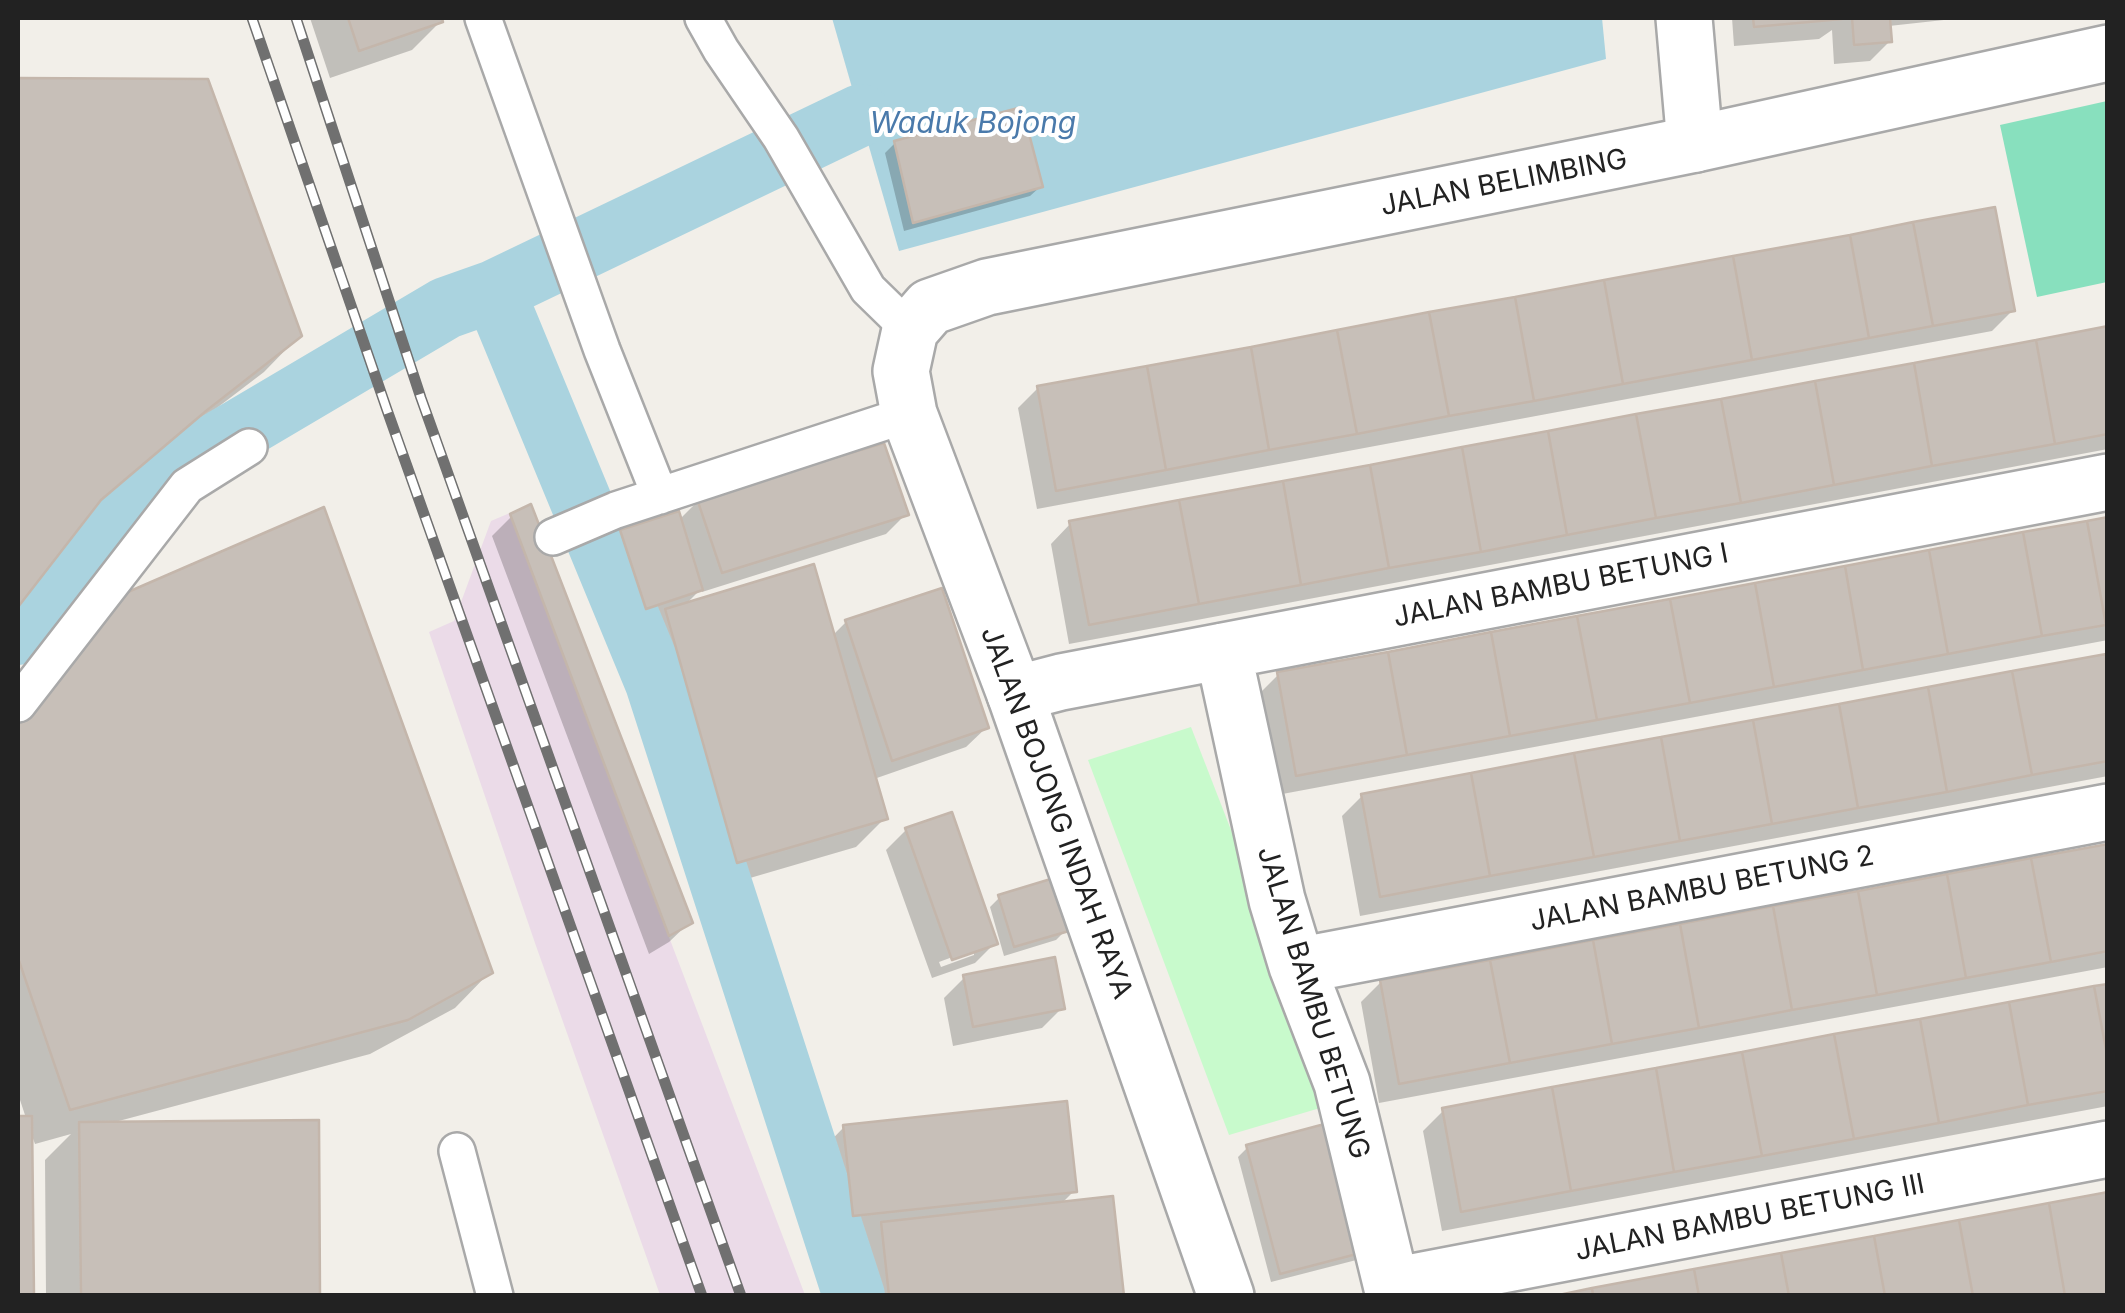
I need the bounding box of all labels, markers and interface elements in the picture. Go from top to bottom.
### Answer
water label: Waduk Bojong [870,106,1076,142]
street label: JALAN BELIMBING [1378,143,1630,223]
street label: JALAN BAMBU BETUNG I [1391,537,1731,635]
street label: JALAN BOJONG INDAH RAYA [973,622,1139,1004]
street label: JALAN BAMBU BETUNG 2 [1527,839,1877,939]
street label: JALAN BAMBU BETUNG [1249,843,1377,1163]
street label: JALAN BAMBU BETUNG III [1572,1168,1928,1268]

